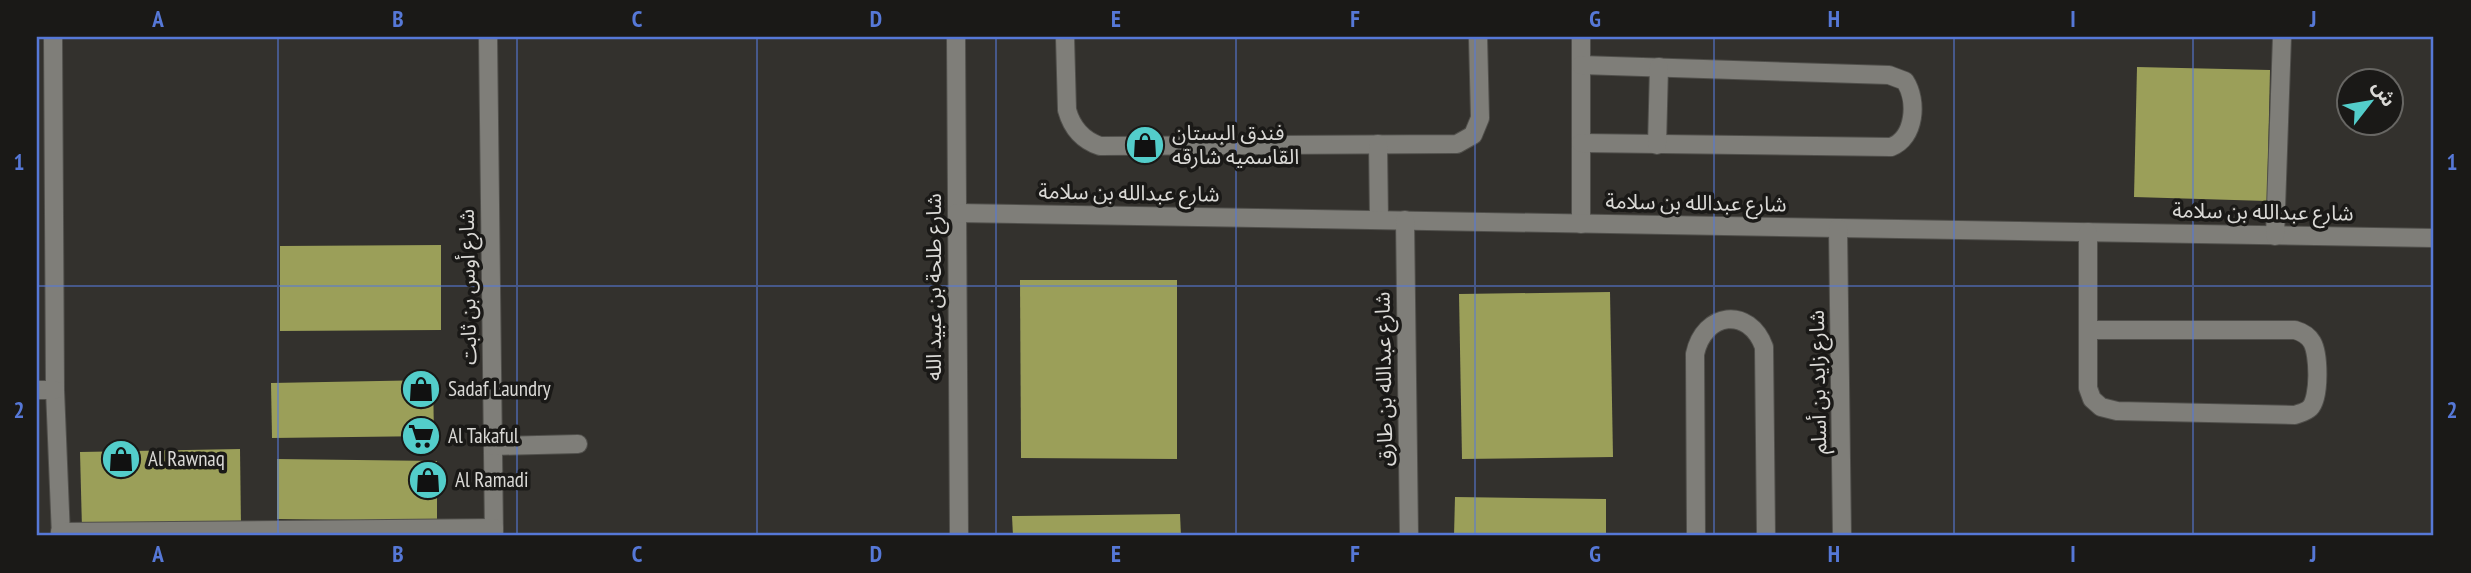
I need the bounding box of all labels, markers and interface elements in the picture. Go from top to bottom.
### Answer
text: A [151,4,164,33]
text: B [392,4,404,33]
text: C [632,4,643,33]
text: D [870,4,882,33]
text: E [1111,4,1121,33]
text: F [1350,4,1360,33]
text: G [1589,4,1601,33]
text: H [1828,4,1840,33]
text: I [2070,4,2076,33]
text: J [2309,4,2316,33]
north arrow [2334,66,2404,136]
text: ش [2368,76,2402,111]
place label: فندق البستان القاسميه شارقه [1172,119,1299,170]
shop icon: فندق البستان القاسميه شارقه [1124,124,1166,166]
text: 1 [14,147,25,176]
text: 1 [2447,147,2458,176]
street label: شارع عبدالله بن سلامة [1038,177,1220,210]
street label: شارع عبدالله بن سلامة [1605,187,1787,220]
street label: شارع طلحة بن عبيد الله [920,193,949,381]
street label: شارع عبدالله بن سلامة [2172,196,2354,229]
street label: شارع أوس بن ثابت [453,209,484,365]
street label: شارع عبدالله بن طارق [1368,291,1401,467]
street label: شارع زايد بن أسلم [1803,310,1834,454]
shop icon: Sadaf Laundry [400,368,442,410]
place label: Sadaf Laundry [448,375,551,402]
text: 2 [14,395,25,424]
text: 2 [2447,395,2458,424]
supermarket icon: Al Takaful [400,415,442,457]
place label: Al Takaful [448,422,519,449]
shop icon: Al Rawnaq [100,438,142,480]
place label: Al Rawnaq [148,445,225,472]
shop icon: Al Ramadi [407,459,449,501]
place label: Al Ramadi [455,466,528,493]
text: A [151,539,164,568]
text: B [392,539,404,568]
text: C [632,539,643,568]
text: D [870,539,882,568]
text: E [1111,539,1121,568]
text: F [1350,539,1360,568]
text: G [1589,539,1601,568]
text: H [1828,539,1840,568]
text: I [2070,539,2076,568]
text: J [2309,539,2316,568]

